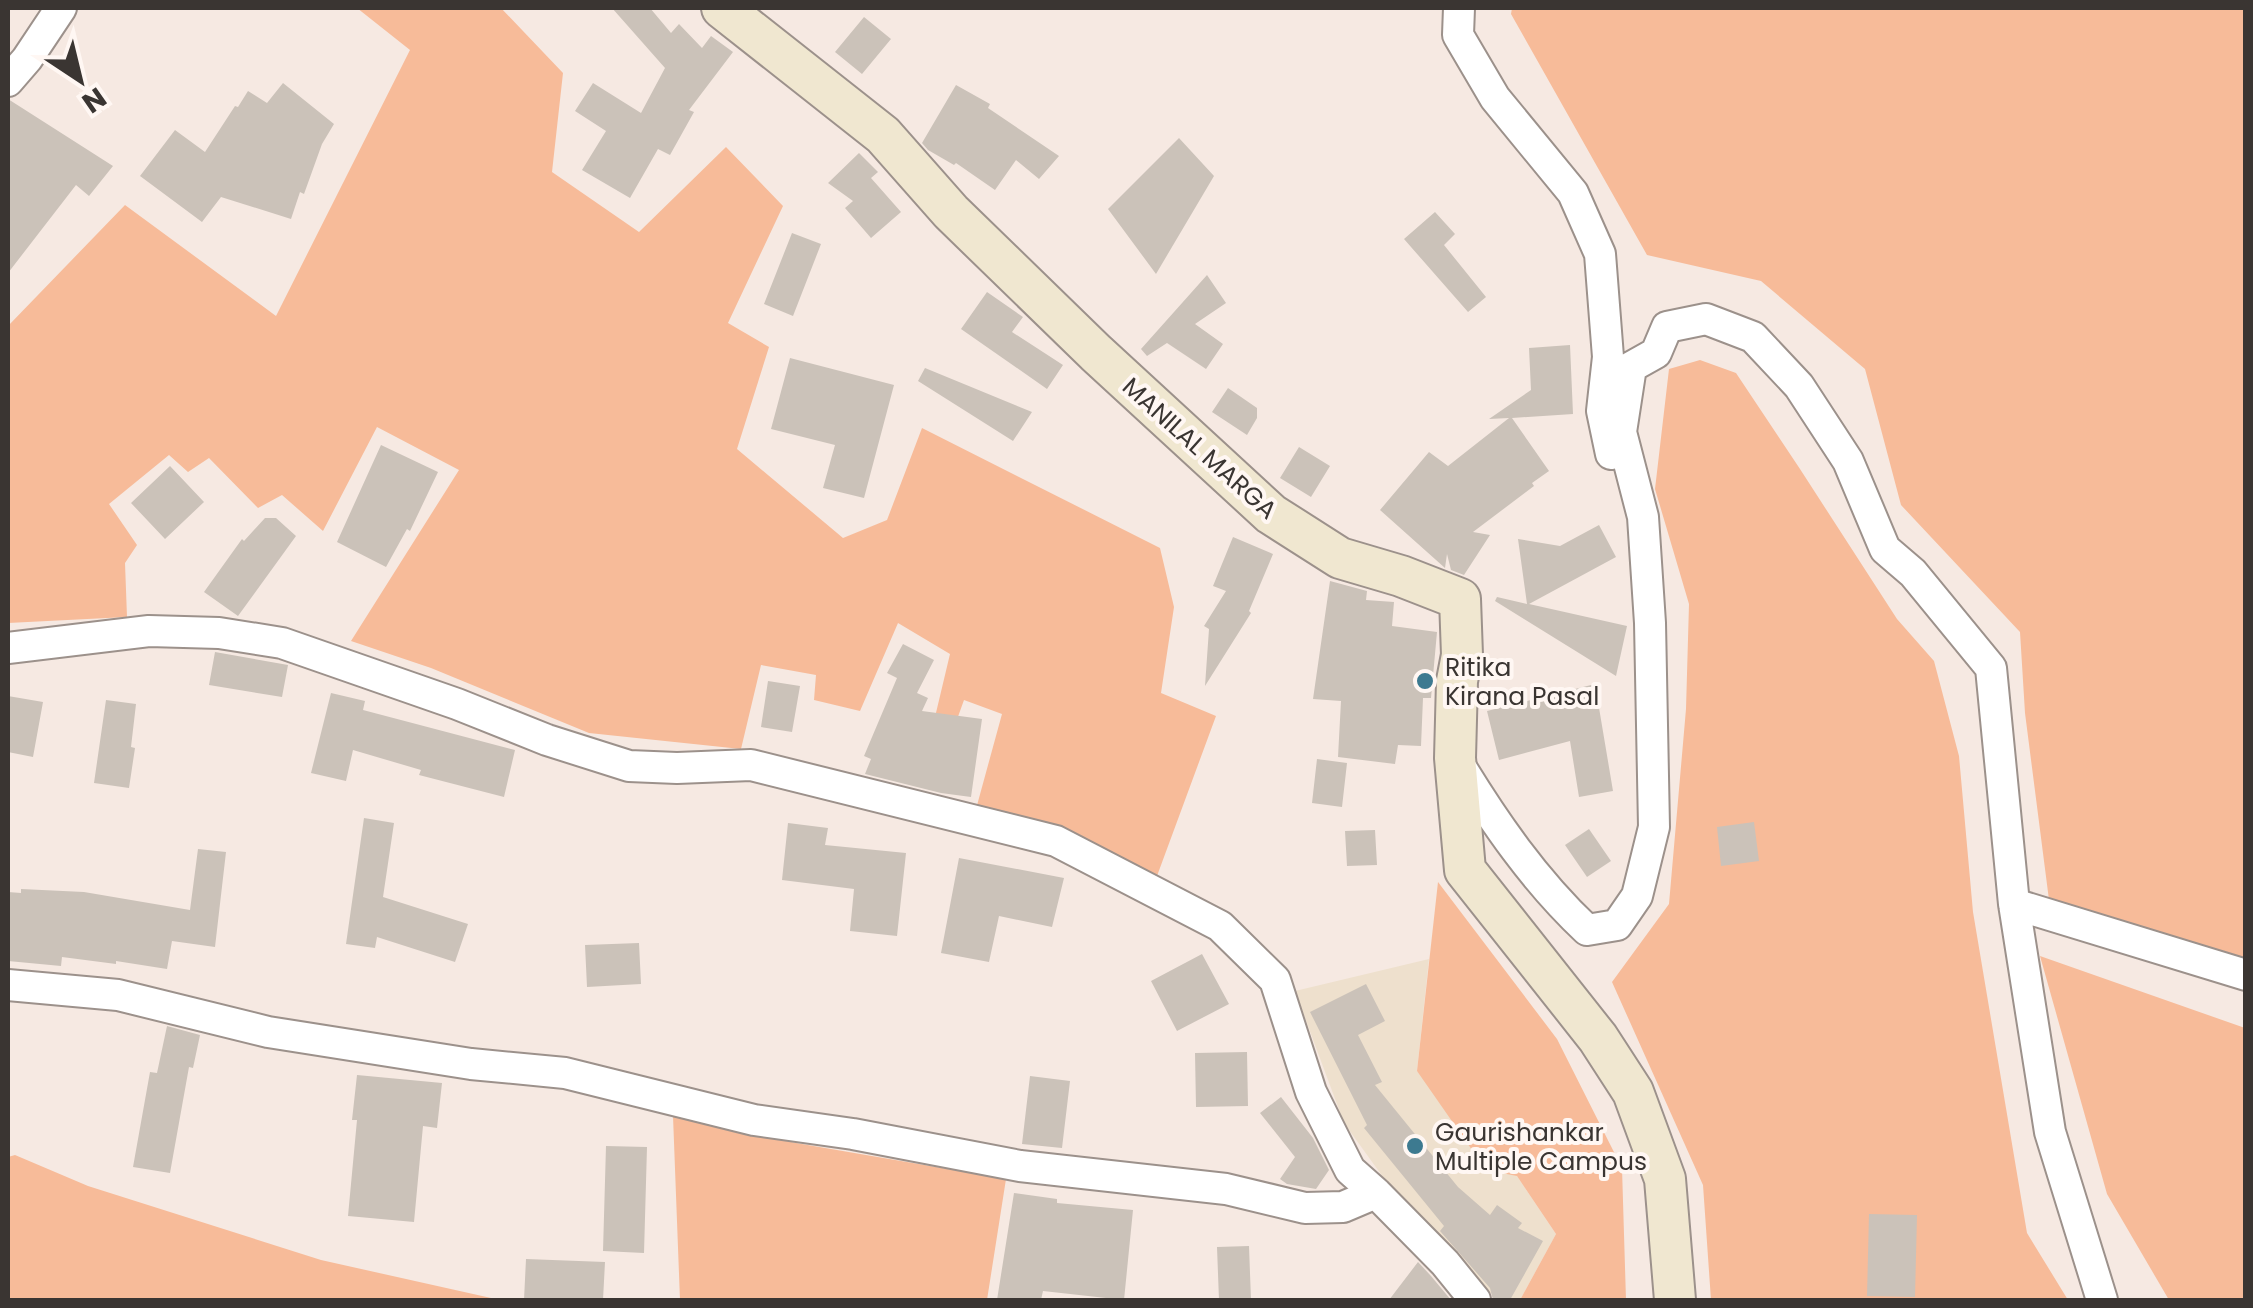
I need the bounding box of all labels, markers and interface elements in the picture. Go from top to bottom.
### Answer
north arrow [30,30,130,130]
text: N [74,78,114,122]
street label: MANILAL MARGA [1115,369,1285,527]
place label: Ritika Kirana Pasal [1445,650,1599,714]
marker: Ritika Kirana Pasal [1414,670,1436,692]
place label: Gaurishankar Multiple Campus [1435,1115,1647,1179]
marker: Gaurishankar Multiple Campus [1404,1135,1426,1157]

